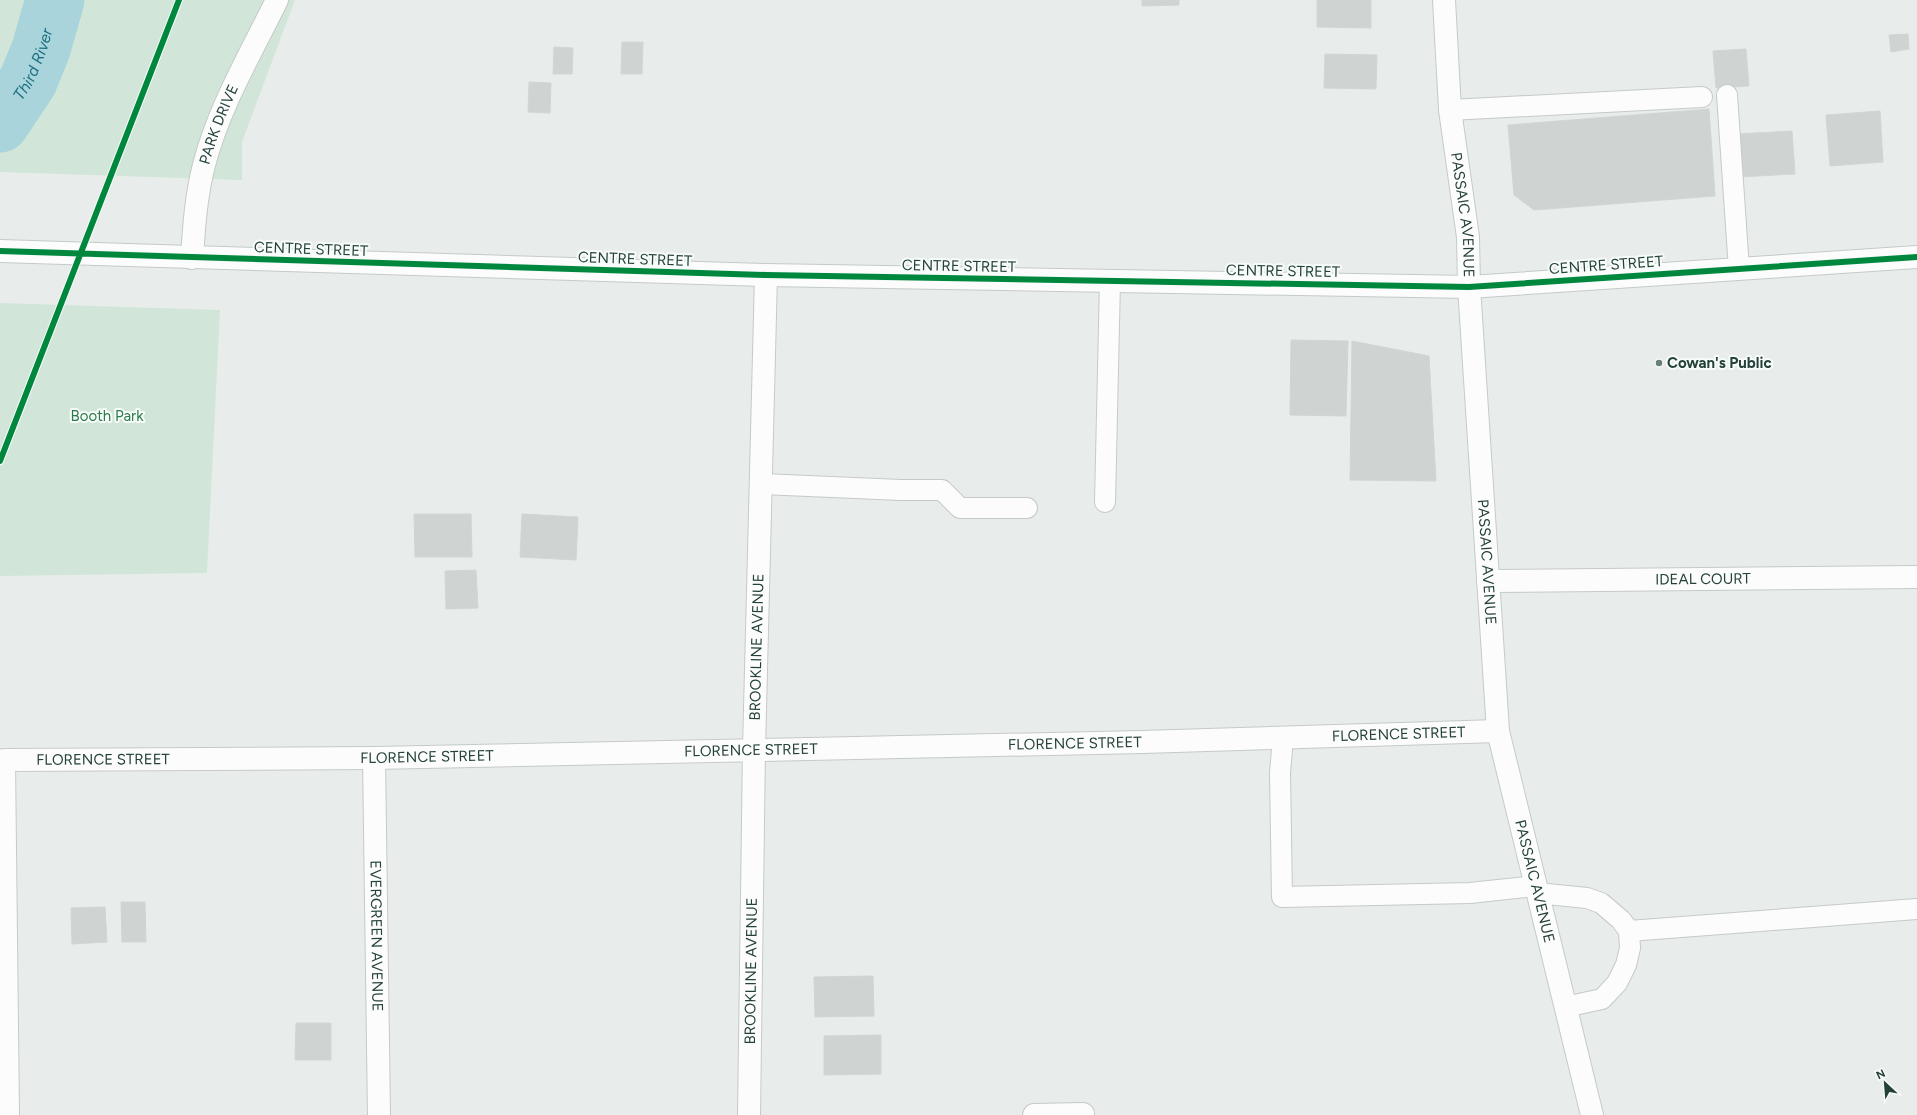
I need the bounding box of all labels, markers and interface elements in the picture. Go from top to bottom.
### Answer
water label: Third River [9,26,57,104]
street label: PARK DRIVE [196,82,242,166]
street label: PASSAIC AVENUE [1447,151,1478,278]
street label: CENTRE STREET [253,238,369,260]
street label: CENTRE STREET [577,248,693,270]
street label: CENTRE STREET [1548,252,1664,278]
street label: CENTRE STREET [902,256,1017,276]
street label: CENTRE STREET [1226,261,1341,281]
place label: Cowan's Public [1667,354,1772,372]
marker: Cowan's Public [1654,358,1664,368]
park label: Booth Park [71,407,144,425]
street label: PASSAIC AVENUE [1474,499,1500,625]
street label: IDEAL COURT [1655,570,1752,588]
street label: BROOKLINE AVENUE [746,573,767,721]
street label: FLORENCE STREET [1332,723,1466,745]
street label: FLORENCE STREET [1008,733,1143,754]
street label: FLORENCE STREET [684,740,819,761]
street label: FLORENCE STREET [360,746,495,767]
street label: FLORENCE STREET [36,750,171,769]
street label: PASSAIC AVENUE [1511,818,1558,945]
street label: EVERGREEN AVENUE [366,860,387,1012]
street label: BROOKLINE AVENUE [741,897,761,1045]
north arrow [1865,1063,1905,1103]
text: N [1874,1067,1888,1082]

